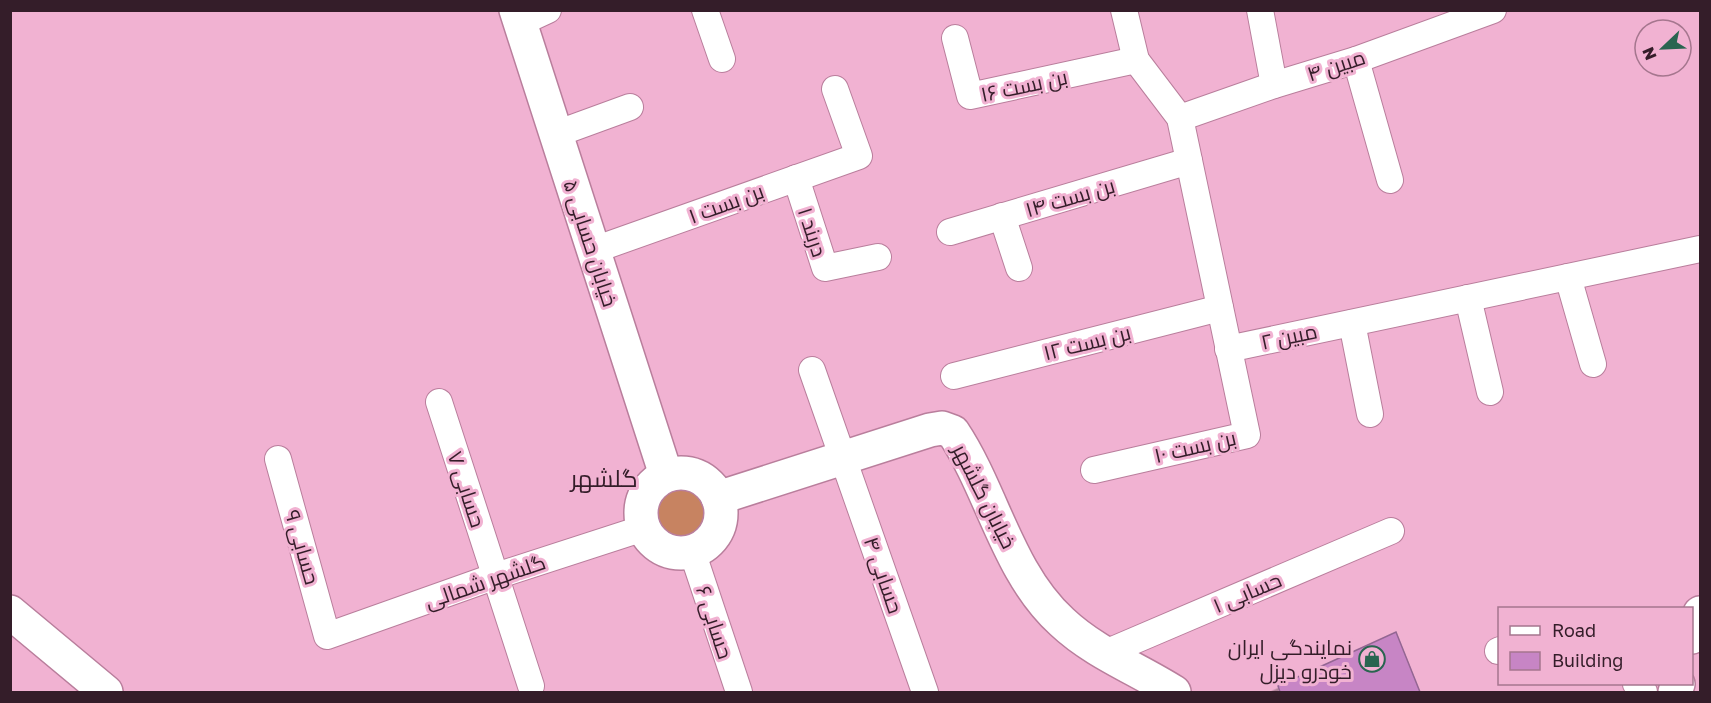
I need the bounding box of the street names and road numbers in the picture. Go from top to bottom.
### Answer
street label: مبین ۴ [1304,43,1369,88]
street label: بن بست ۱۶ [978,63,1070,108]
street label: بن بست ۱۴ [1022,172,1118,223]
street label: خیابان حسابی ۵ [557,176,624,310]
street label: بن بست ۱ [685,177,767,230]
street label: دربند ۱ [793,204,833,260]
street label: مبین ۲ [1258,317,1320,356]
street label: بن بست ۱۲ [1041,319,1134,366]
street label: بن بست ۱۰ [1151,424,1239,469]
street label: خیابان گلشهر [946,438,1022,553]
street label: حسابی ۷ [442,448,491,531]
street label: حسابی ۹ [279,507,326,588]
street label: حسابی ۴ [858,533,909,617]
street label: گلشهر شمالی [421,548,549,615]
street label: حسابی ۱ [1209,566,1286,619]
street label: حسابی ۶ [690,582,739,662]

